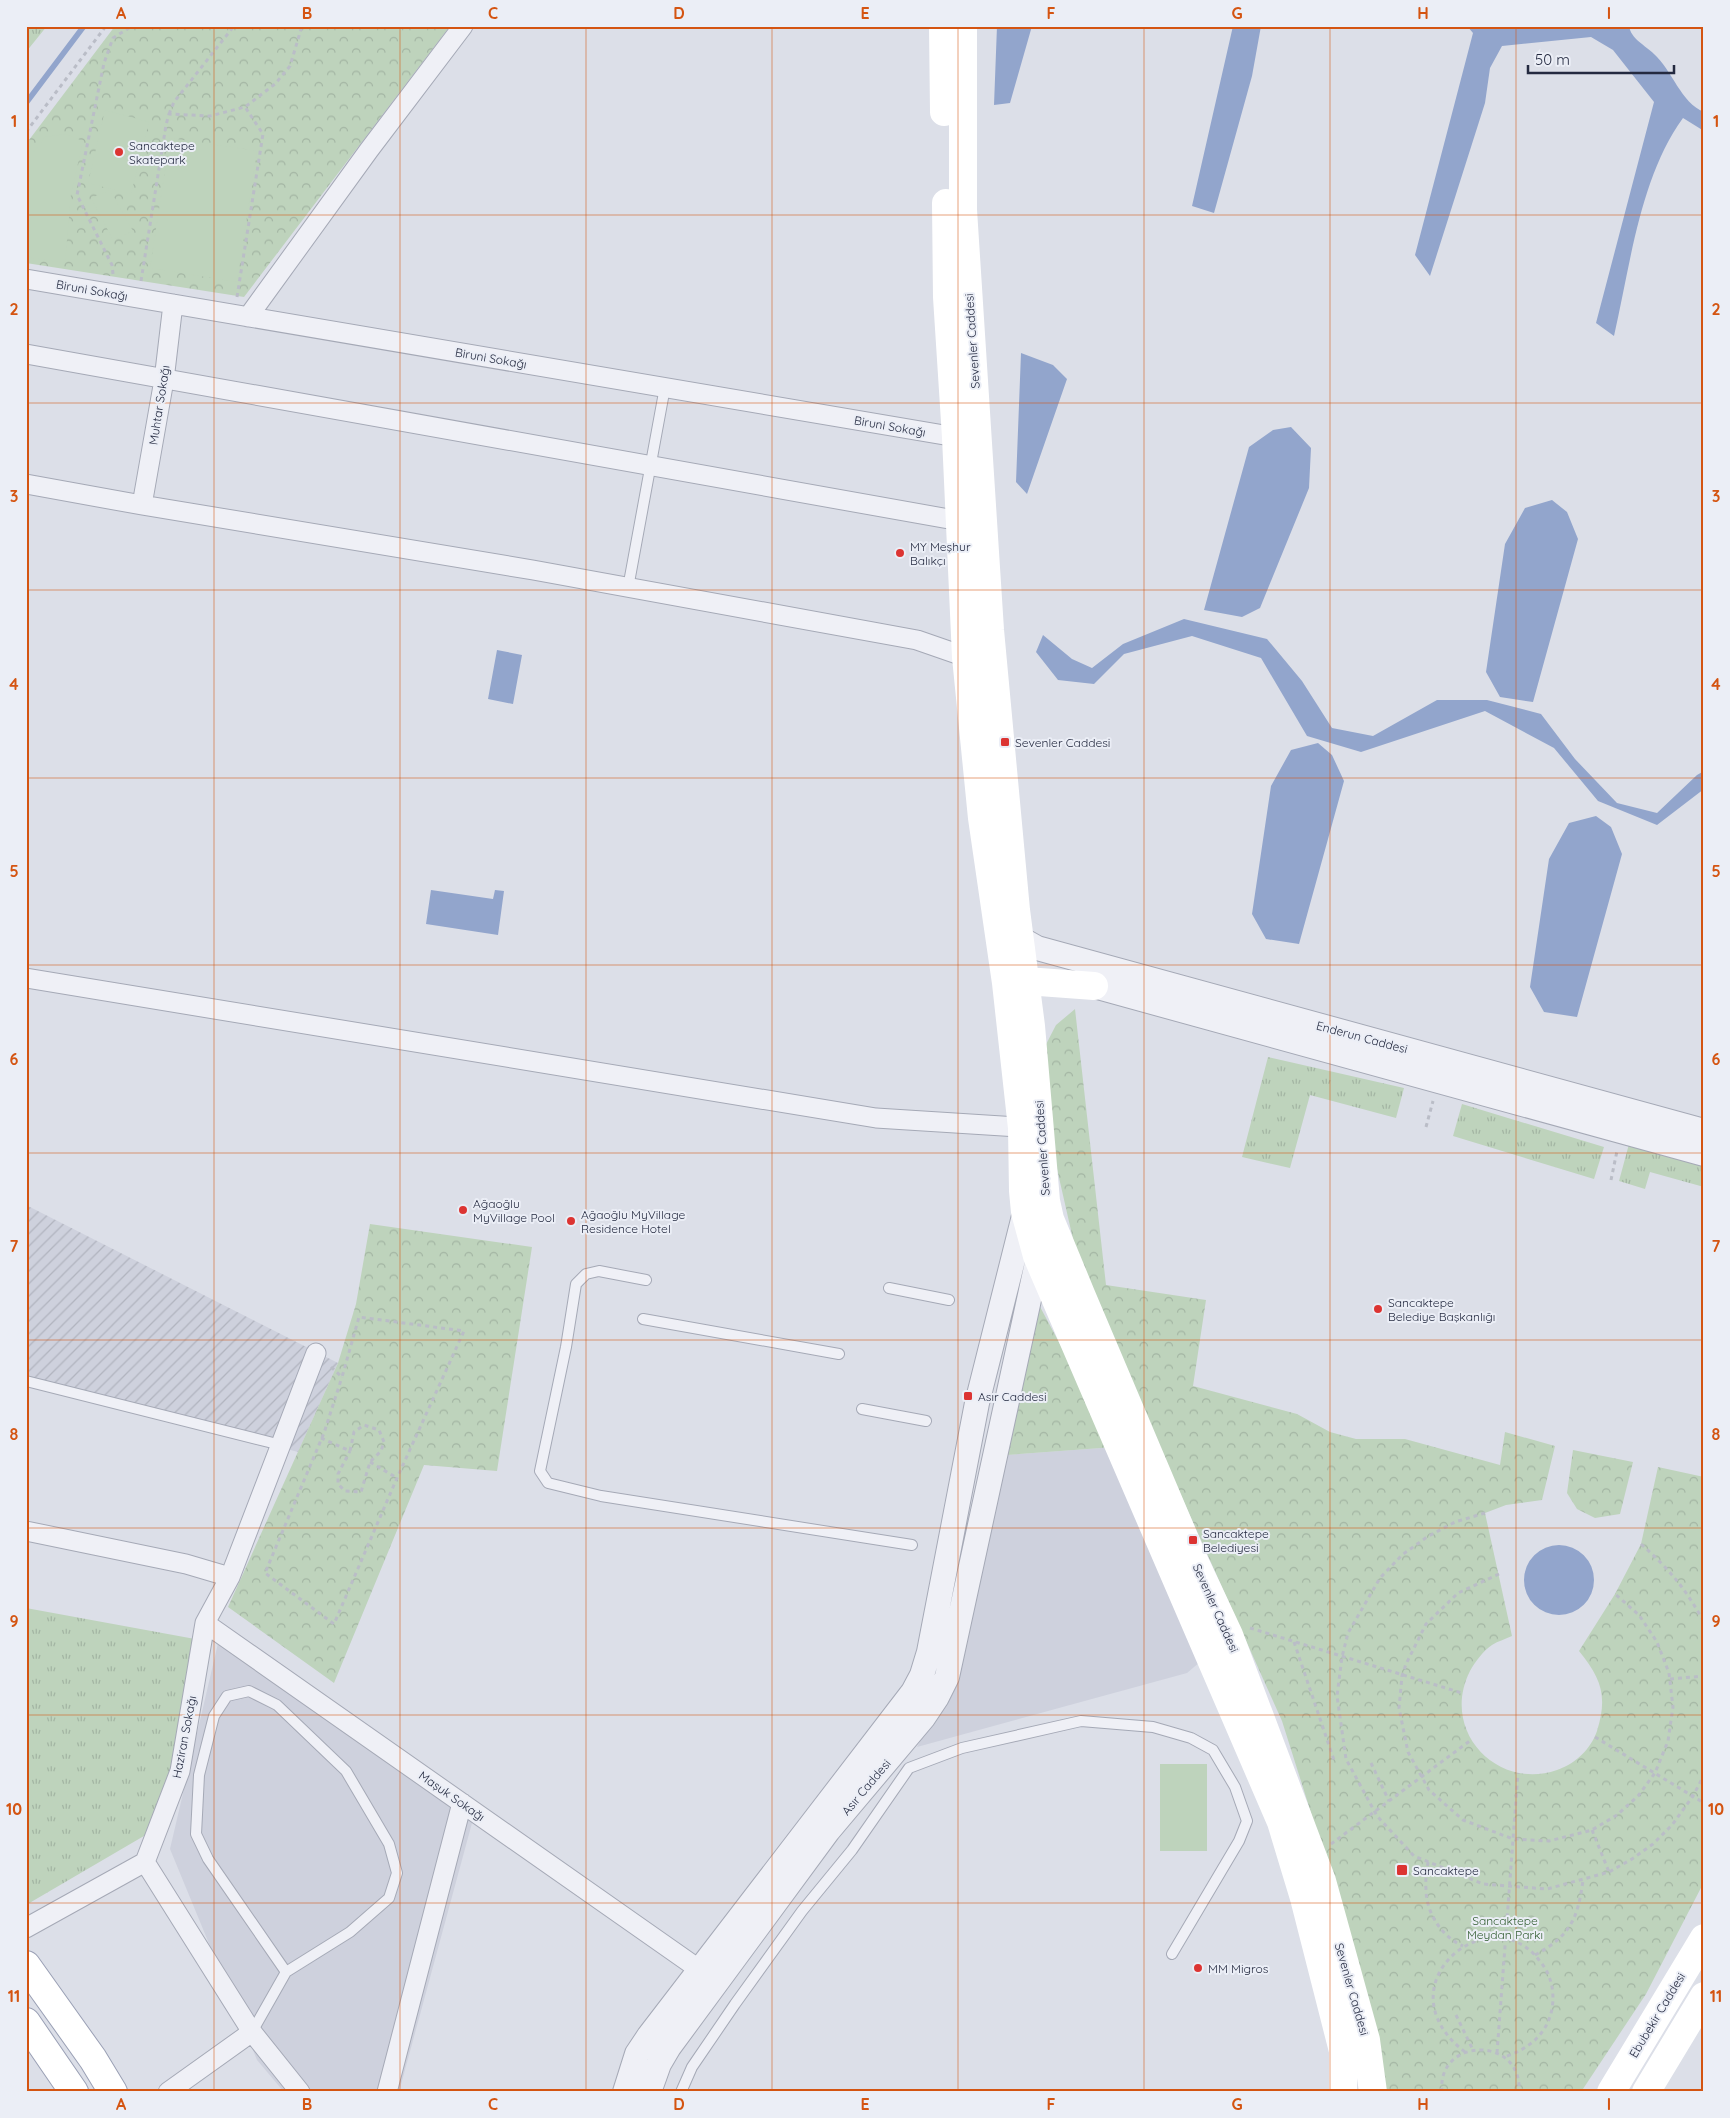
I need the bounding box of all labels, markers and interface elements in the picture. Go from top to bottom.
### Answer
text: A [116,3,127,23]
text: B [302,3,312,23]
text: C [488,3,498,23]
text: D [673,3,685,23]
text: E [860,3,870,23]
text: F [1047,3,1056,23]
text: G [1231,3,1243,23]
text: H [1417,3,1429,23]
text: I [1607,3,1611,23]
scale bar [1528,42,1674,74]
text: 50 m [1535,50,1570,69]
text: 1 [11,111,17,131]
text: 1 [1713,111,1719,131]
place label: Sancaktepe Skatepark [129,138,195,167]
marker: Sancaktepe Skatepark [113,146,125,158]
street label: Biruni Sokağı [55,276,129,304]
street label: Sevenler Caddesi [961,293,983,389]
text: 2 [9,299,19,319]
text: 2 [1711,299,1721,319]
street label: Biruni Sokağı [454,344,528,372]
street label: Muhtar Sokağı [145,364,173,446]
street label: Biruni Sokağı [853,412,927,440]
text: 3 [10,486,18,506]
text: 3 [1712,486,1720,506]
place label: MY Meşhur Balıkçı [910,539,971,568]
marker: MY Meşhur Balıkçı [894,547,906,559]
text: 4 [9,674,19,694]
text: 4 [1711,674,1721,694]
place label: Sevenler Caddesi [1015,735,1110,750]
marker: Sevenler Caddesi [999,736,1011,748]
text: 5 [9,861,19,881]
text: 5 [1711,861,1721,881]
street label: Enderun Caddesi [1315,1018,1409,1056]
text: 6 [10,1049,19,1069]
text: 6 [1712,1049,1721,1069]
street label: Sevenler Caddesi [1031,1100,1053,1196]
place label: Ağaoğlu MyVillage Pool [473,1196,555,1225]
marker: Ağaoğlu MyVillage Pool [457,1204,469,1216]
place label: Ağaoğlu MyVillage Residence Hotel [581,1207,685,1236]
marker: Ağaoğlu MyVillage Residence Hotel [565,1215,577,1227]
text: 7 [10,1236,19,1256]
text: 7 [1712,1236,1721,1256]
place label: Sancaktepe Belediye Başkanlığı [1388,1295,1495,1324]
marker: Sancaktepe Belediye Başkanlığı [1372,1303,1384,1315]
place label: Asır Caddesi [978,1389,1047,1404]
marker: Asır Caddesi [962,1390,974,1402]
text: 8 [10,1424,19,1444]
text: 8 [1712,1424,1721,1444]
place label: Sancaktepe Belediyesi [1203,1526,1269,1555]
marker: Sancaktepe Belediyesi [1187,1534,1199,1546]
street label: Sevenler Caddesi [1190,1561,1242,1655]
text: 9 [9,1611,19,1631]
text: 9 [1711,1611,1721,1631]
street label: Haziran Sokağı [169,1694,199,1780]
street label: Asır Caddesi [838,1756,894,1818]
street label: Maşuk Sokağı [416,1768,488,1824]
text: 10 [6,1799,22,1819]
text: 10 [1708,1799,1724,1819]
marker: Sancaktepe [1395,1863,1409,1877]
place label: Sancaktepe [1413,1863,1479,1878]
park label: Sancaktepe Meydan Parkı [1467,1913,1543,1942]
street label: Sevenler Caddesi [1332,1941,1372,2037]
place label: MM Migros [1208,1961,1269,1976]
marker: MM Migros [1192,1962,1204,1974]
street label: Ebubekir Caddesi [1626,1970,1688,2060]
text: 11 [8,1986,20,2006]
text: 11 [1710,1986,1722,2006]
text: A [116,2094,127,2114]
text: B [302,2094,312,2114]
text: C [488,2094,498,2114]
text: D [673,2094,685,2114]
text: E [860,2094,870,2114]
text: F [1047,2094,1056,2114]
text: G [1231,2094,1243,2114]
text: H [1417,2094,1429,2114]
text: I [1607,2094,1611,2114]

